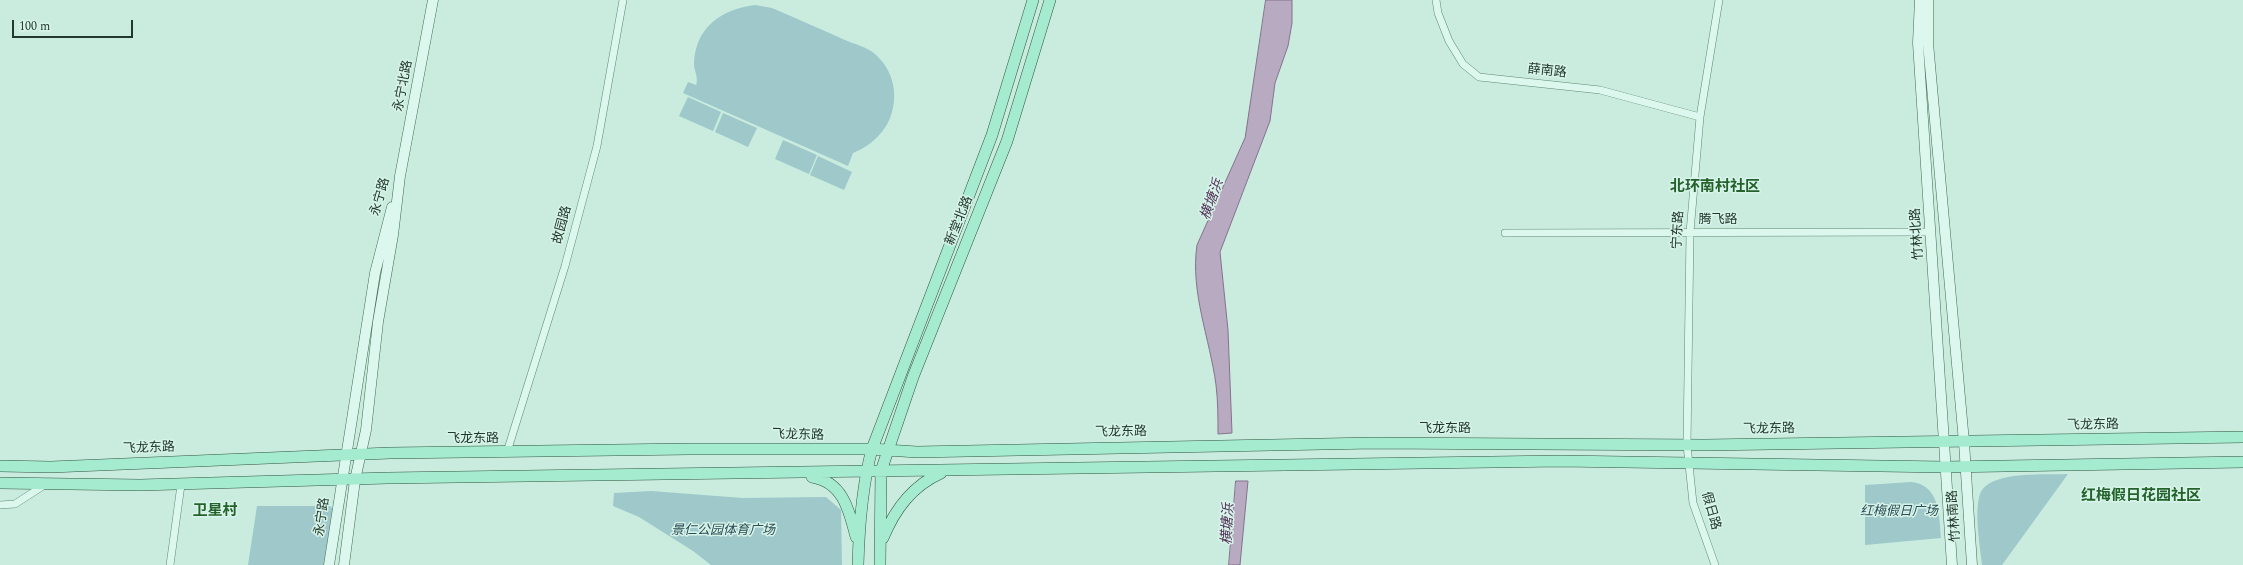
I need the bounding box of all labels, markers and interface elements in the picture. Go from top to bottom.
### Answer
scale bar [14,12,135,38]
text: 100 m [19,17,50,36]
street label: 永宁北路 [391,59,417,113]
street label: 薛南路 [1527,62,1567,82]
street label: 永宁路 [368,176,394,218]
water label: 横塘浜 [1198,177,1228,223]
district label: 北环南村社区 [1670,179,1760,197]
street label: 新堂北路 [943,194,977,248]
street label: 故园路 [550,204,576,246]
street label: 竹林北路 [1908,208,1928,260]
street label: 宁东路 [1670,210,1688,250]
street label: 腾飞路 [1699,212,1737,228]
street label: 飞龙东路 [2067,418,2119,434]
street label: 飞龙东路 [1419,421,1471,437]
street label: 飞龙东路 [1743,422,1795,438]
street label: 飞龙东路 [1095,425,1147,441]
street label: 飞龙东路 [772,428,824,444]
street label: 飞龙东路 [447,431,499,447]
street label: 飞龙东路 [123,440,175,458]
district label: 红梅假日花园社区 [2081,488,2201,506]
street label: 假日路 [1697,490,1723,532]
street label: 竹林南路 [1945,490,1965,542]
street label: 永宁路 [313,497,333,537]
district label: 卫星村 [193,503,237,521]
water label: 横塘浜 [1220,503,1238,545]
park label: 红梅假日广场 [1860,504,1938,520]
park label: 景仁公园体育广场 [671,523,775,539]

